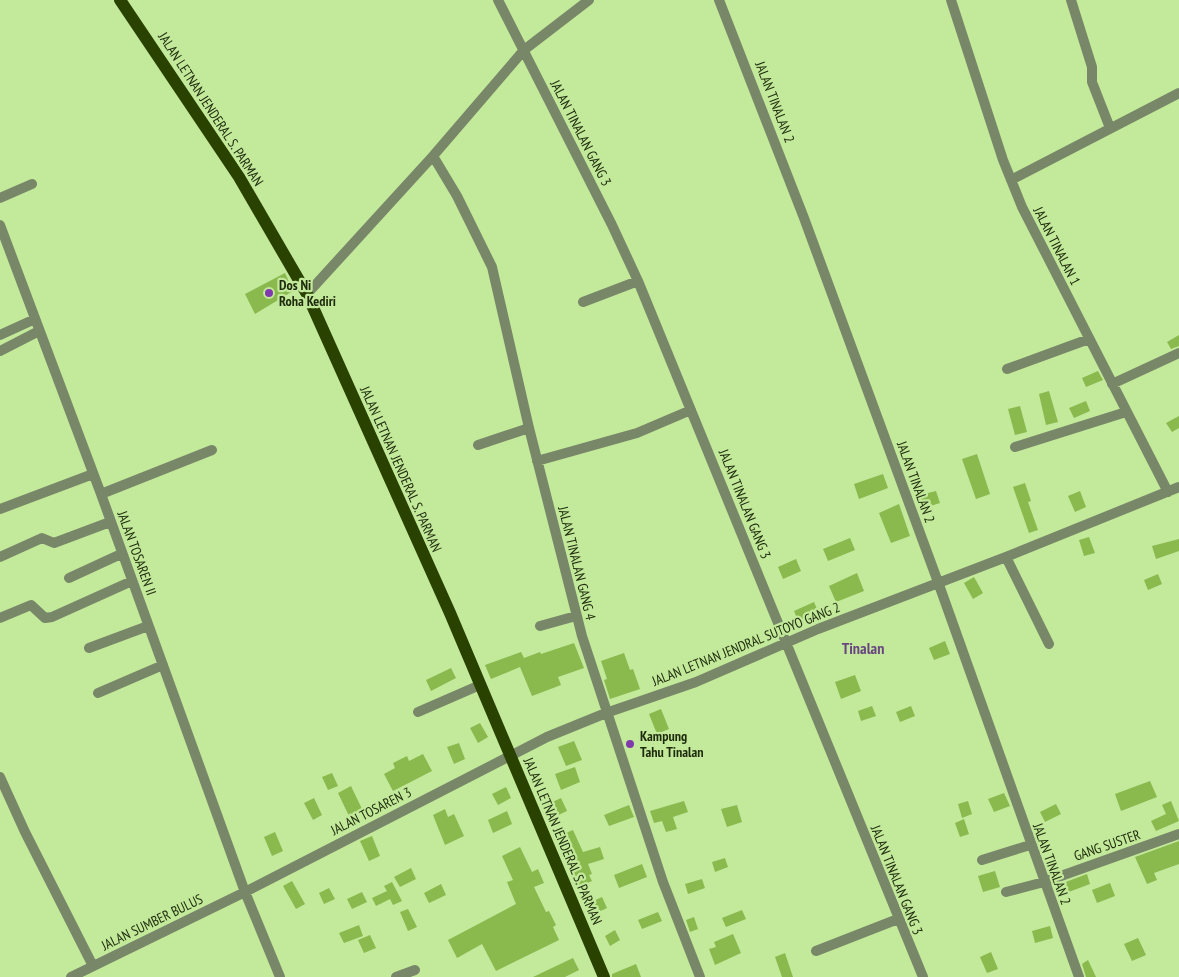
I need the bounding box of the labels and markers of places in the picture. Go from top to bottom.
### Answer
place label: Dos Ni Roha Kediri [279,276,336,310]
marker: Dos Ni Roha Kediri [263,287,275,299]
place label: Kampung Tahu Tinalan [640,727,704,761]
marker: Kampung Tahu Tinalan [624,738,636,750]

